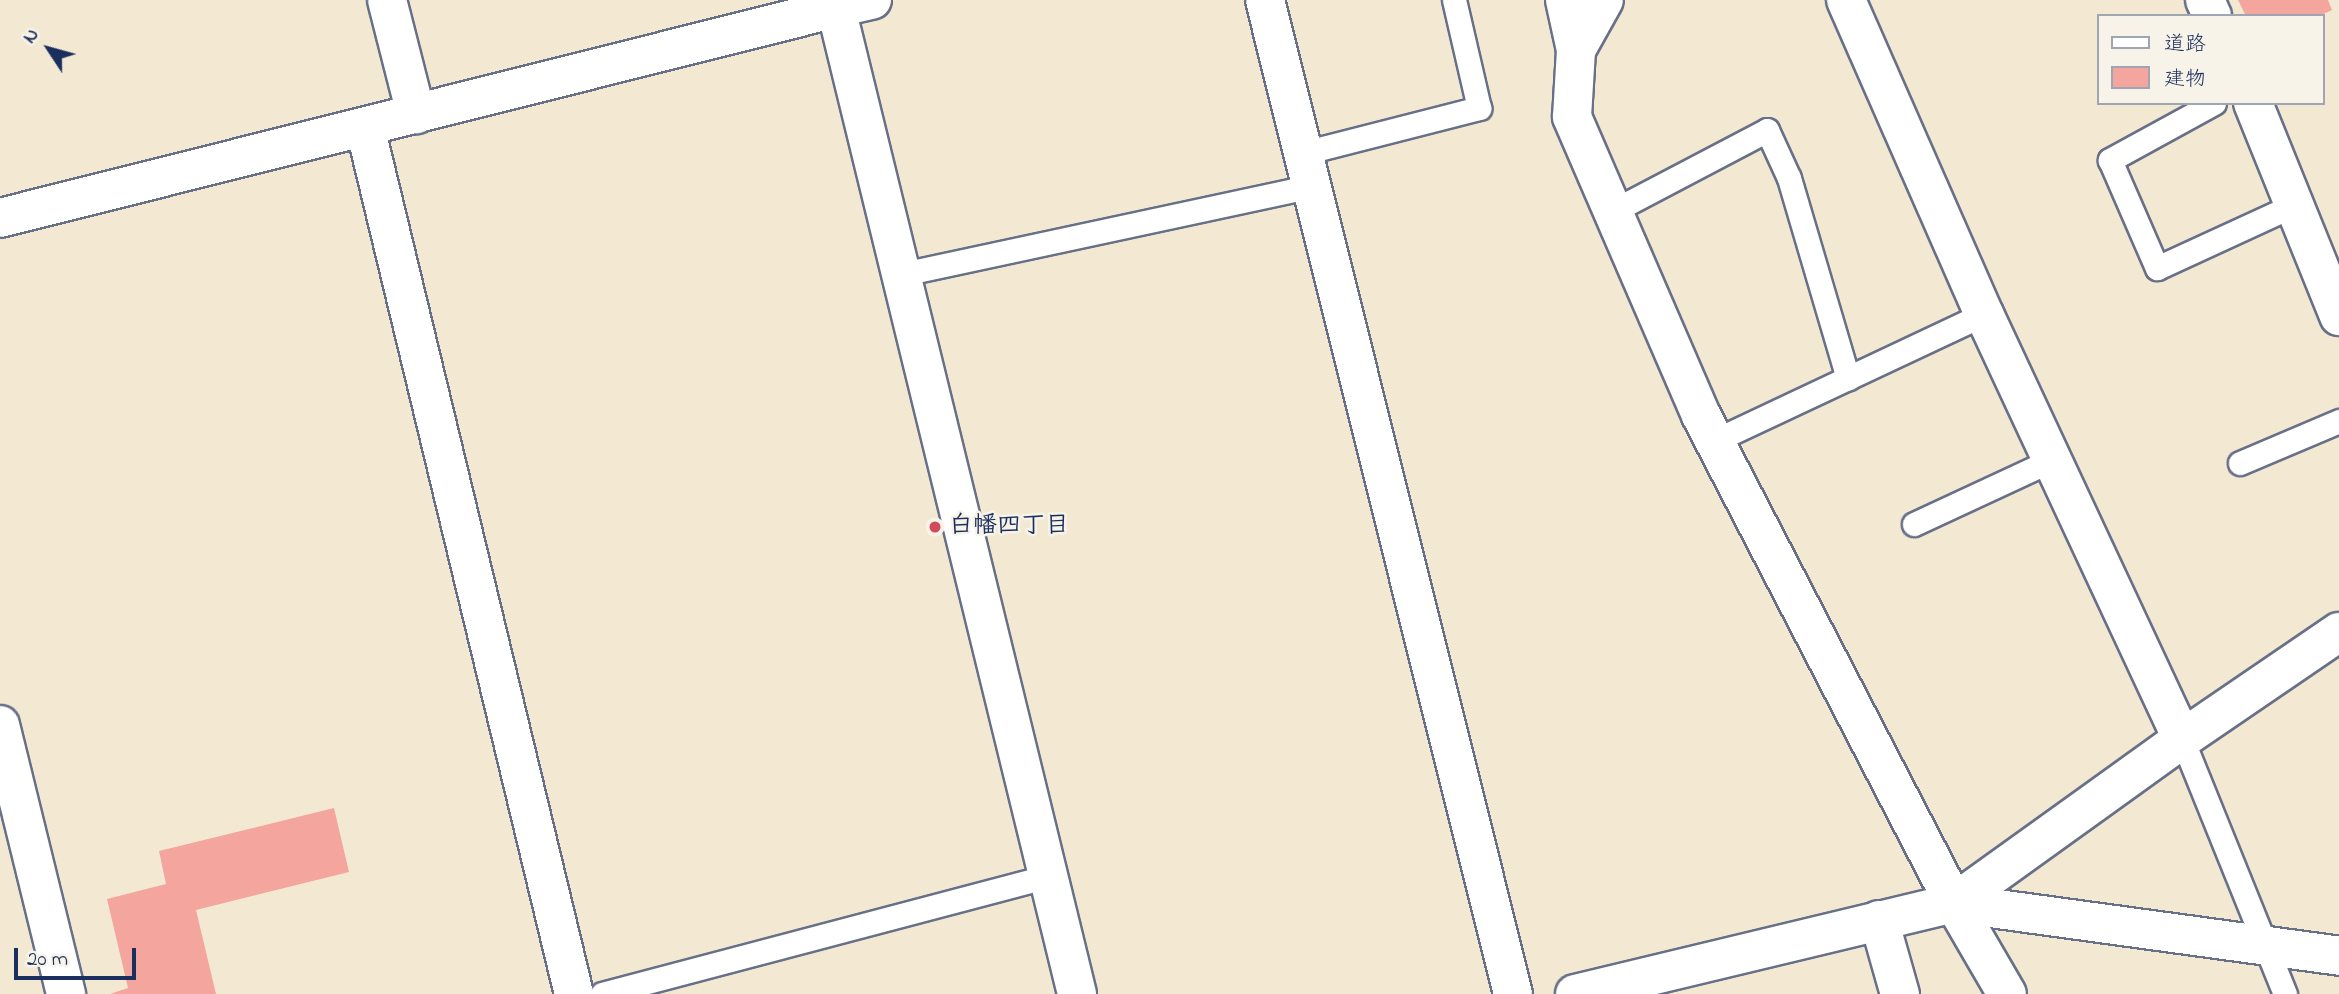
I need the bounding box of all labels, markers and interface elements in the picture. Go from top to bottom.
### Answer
north arrow [14,14,84,84]
legend [2098,14,2325,105]
text: N [17,23,46,49]
text: 道路 [2164,30,2206,60]
text: 建物 [2164,65,2206,95]
place label: 白幡四丁目 [949,513,1069,541]
marker: 白幡四丁目 [927,519,943,535]
scale bar [18,934,140,978]
text: 20 m [27,945,68,975]

